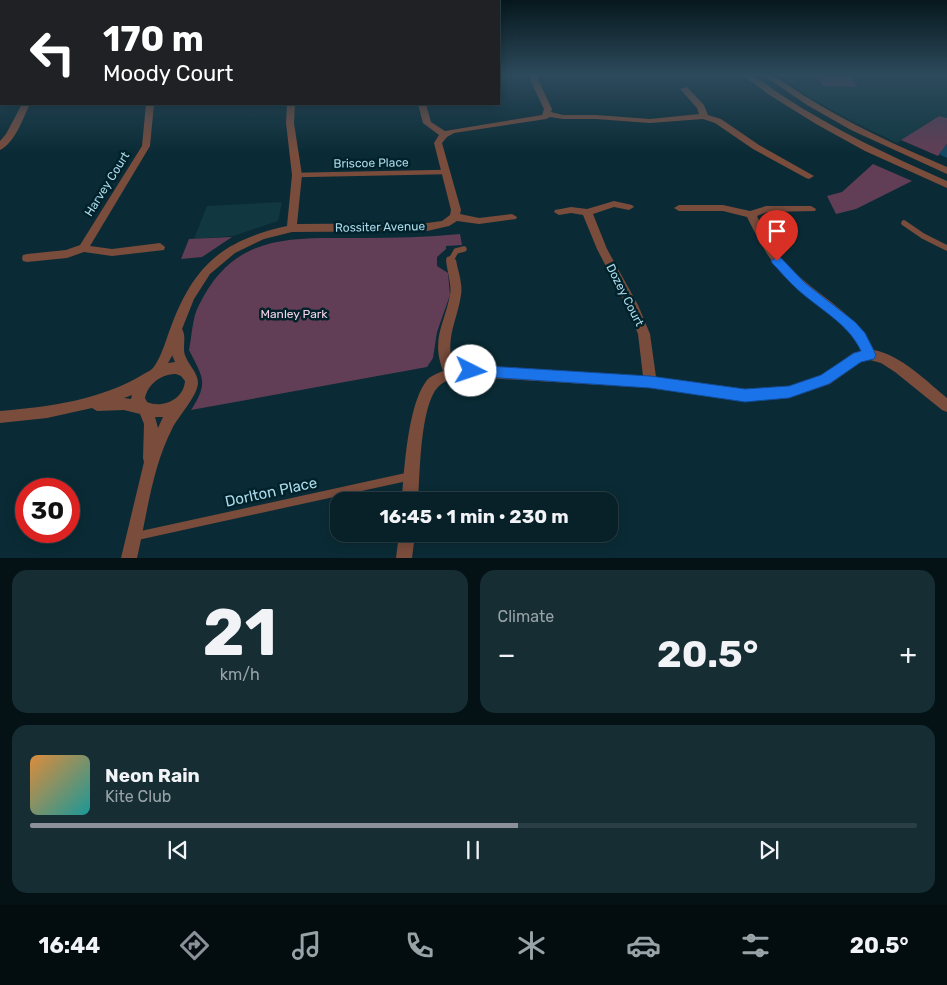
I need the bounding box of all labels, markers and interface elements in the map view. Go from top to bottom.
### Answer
text: 170 m [103,18,204,60]
icon: left [20,20,85,85]
text: Moody Court [103,60,233,87]
street label: Harvey Court [82,149,133,219]
street label: Briscoe Place [333,155,409,171]
pin [756,210,798,261]
icon: arrive [763,217,791,245]
street label: Rossiter Avenue [335,219,425,235]
street label: Dozey Court [603,261,647,329]
park label: Manley Park [260,307,328,321]
position arrow [444,344,496,396]
street label: Dorlton Place [223,473,319,511]
speed limit sign: 30 [15,478,80,543]
text: 16:45 · 1 min · 230 m [379,505,569,528]
text: 21 [202,594,277,671]
text: Climate [498,607,554,626]
text: 20.5° [657,631,758,677]
text: − [498,638,516,671]
text: + [900,638,917,671]
text: km/h [220,665,260,684]
text: Neon Rain [105,764,200,787]
text: Kite Club [105,787,171,806]
icon: previous [164,836,192,864]
icon: pause [459,836,487,864]
icon: next [755,836,783,864]
icon: directions [177,928,212,963]
icon: music [289,928,324,963]
icon: phone [402,928,437,963]
icon: climate [514,928,549,963]
icon: car [626,928,661,963]
icon: filters [738,928,773,963]
text: 16:44 [39,932,100,959]
text: 20.5° [850,932,908,959]

